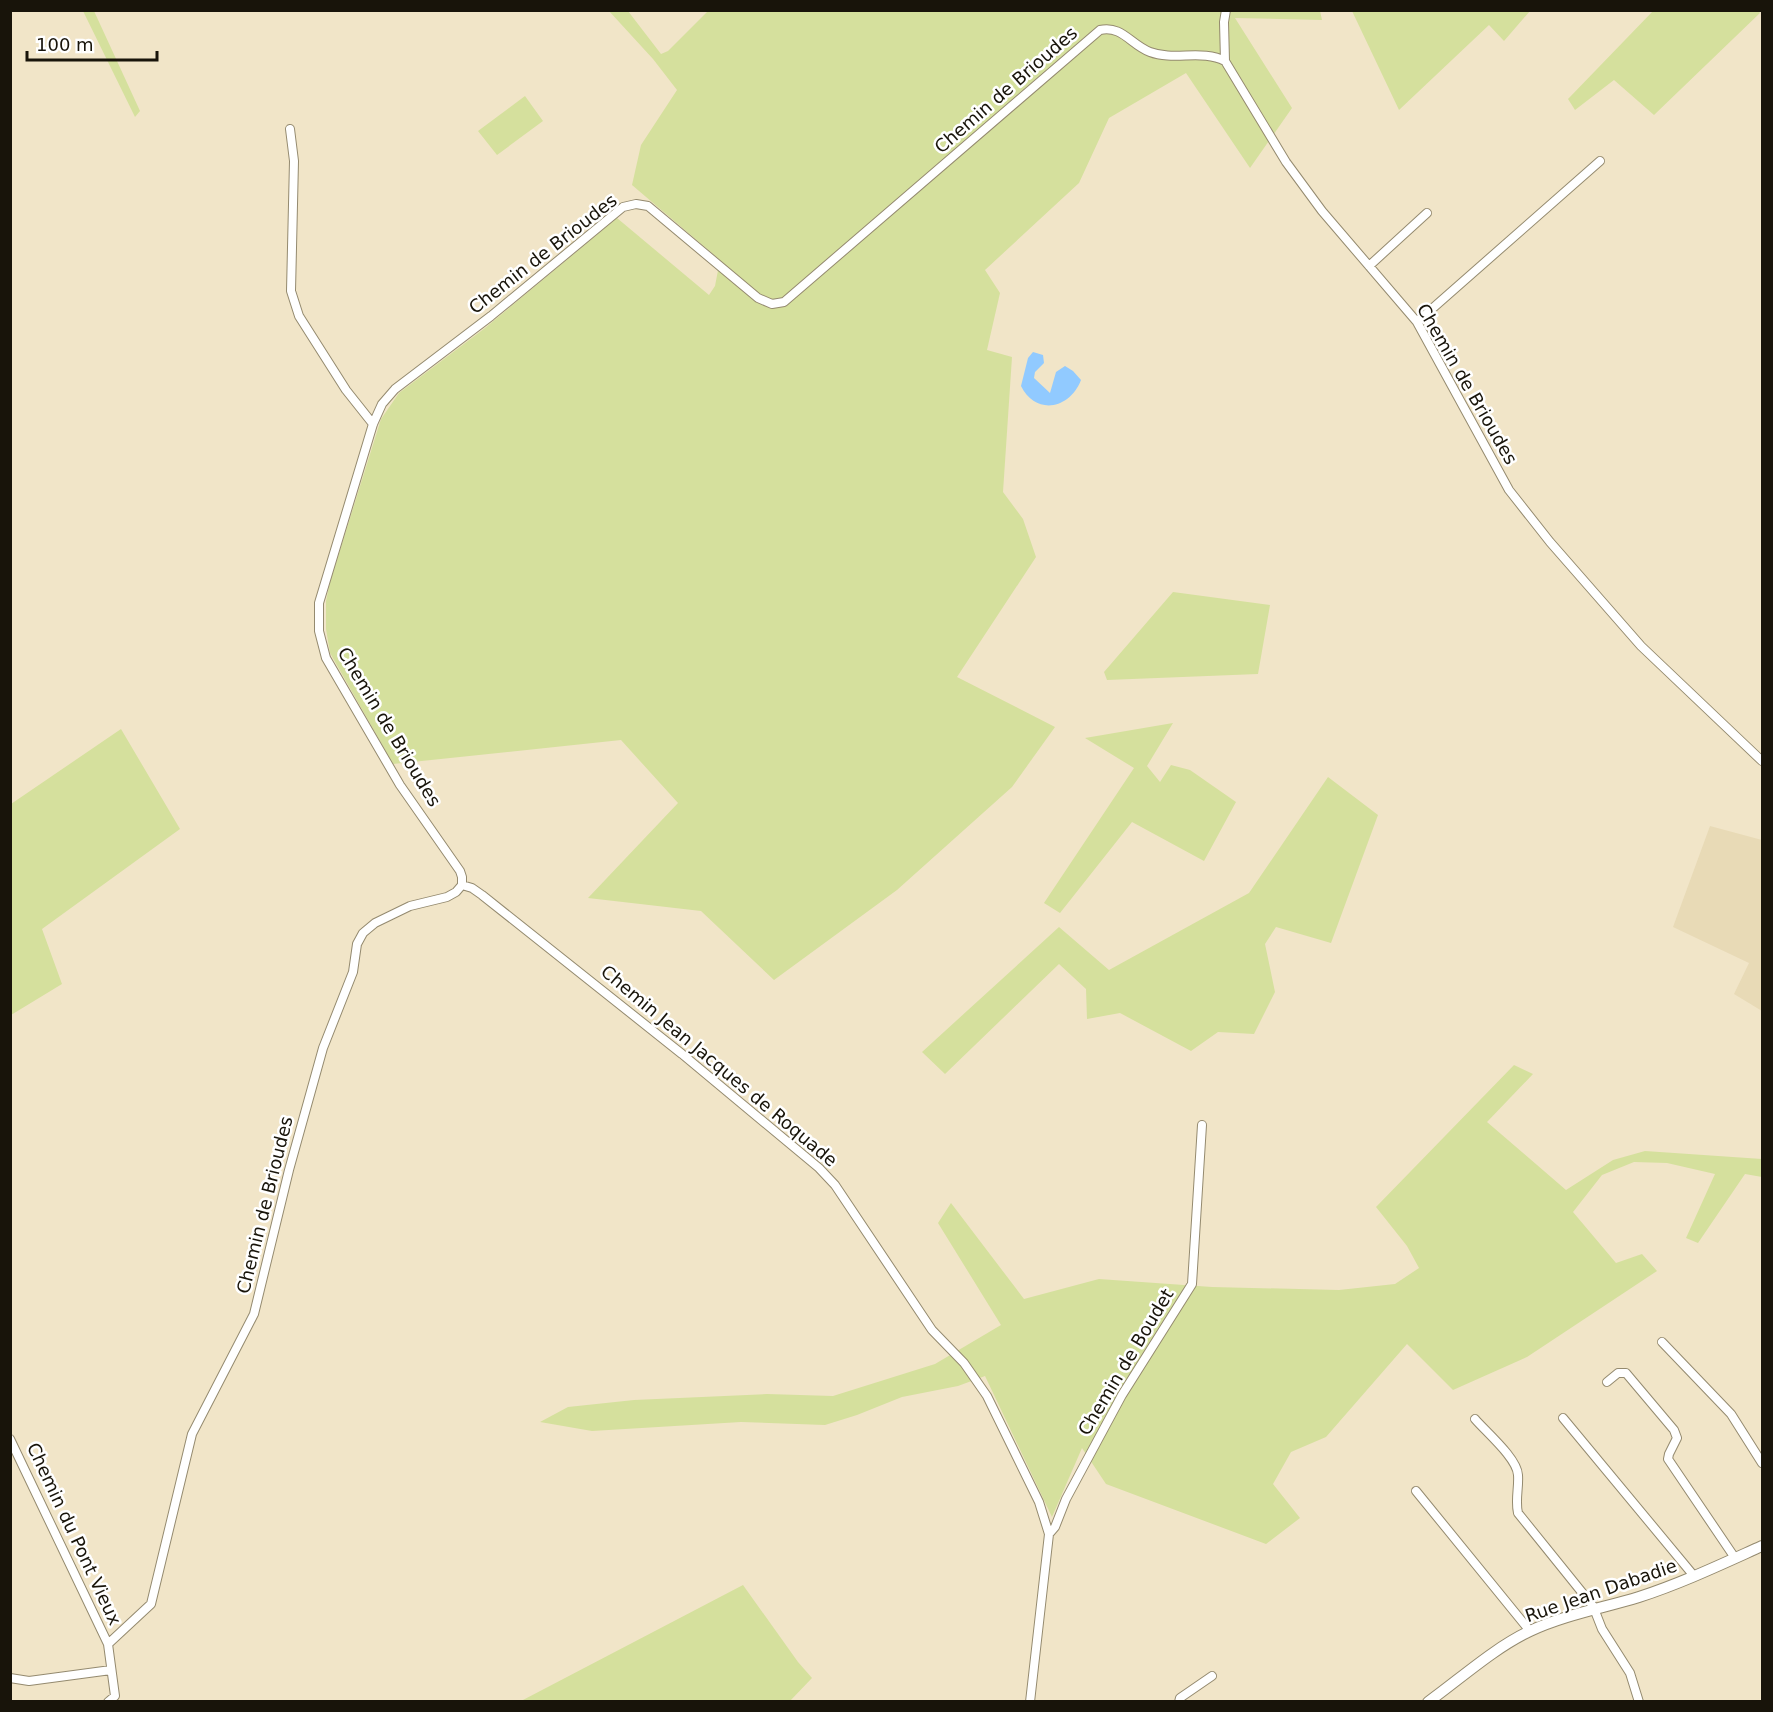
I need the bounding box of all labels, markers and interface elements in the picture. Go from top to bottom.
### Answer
street label: Chemin de Brioudes [930,22,1081,157]
scale bar [27,24,158,62]
text: 100 m [36,34,94,55]
street label: Chemin de Brioudes [465,189,621,318]
street label: Chemin de Brioudes [1413,300,1522,468]
street label: Chemin de Brioudes [334,643,445,810]
street label: Chemin Jean Jacques de Roquade [597,961,842,1171]
street label: Chemin de Brioudes [232,1114,297,1296]
street label: Chemin de Boudet [1073,1285,1178,1439]
street label: Chemin du Pont Vieux [23,1439,126,1629]
street label: Rue Jean Dabadie [1522,1555,1680,1626]

